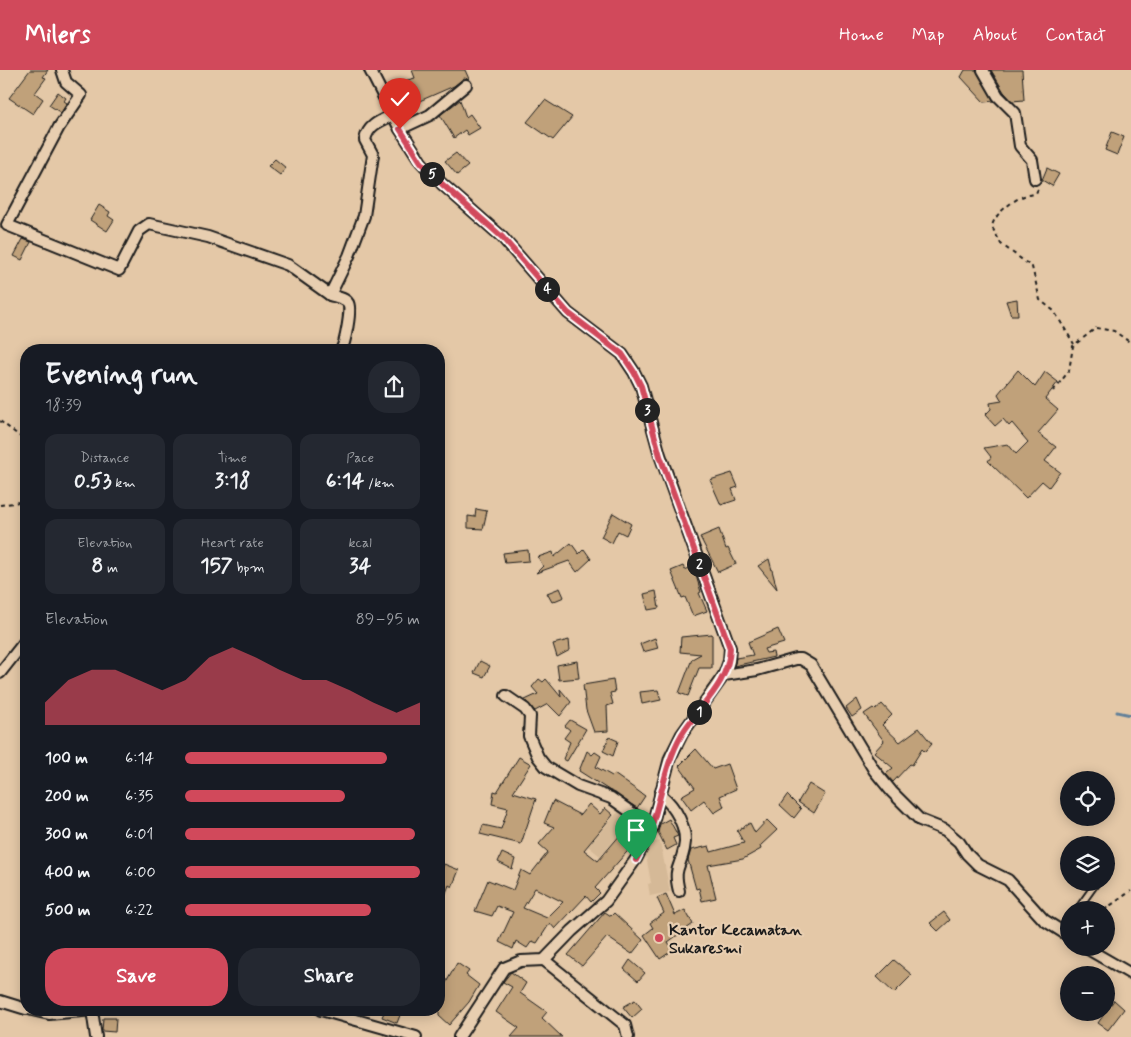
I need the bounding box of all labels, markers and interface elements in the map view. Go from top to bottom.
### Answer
text: Milers [25,20,91,51]
text: Home [839,23,884,47]
text: Map [912,23,945,47]
text: About [973,23,1017,47]
text: Contact [1045,23,1106,47]
pin [379,78,421,129]
icon: check [386,85,414,113]
pin: 5 [420,162,444,186]
text: 5 [428,165,437,183]
pin: 4 [534,276,560,302]
text: 4 [543,280,552,298]
text: Evening run [45,357,198,394]
button: share [368,361,420,413]
text: 18:39 [45,395,82,416]
pin: 3 [634,398,660,422]
text: 3 [644,401,651,419]
text: Distance [80,449,129,467]
text: Time [218,449,247,467]
text: Pace [346,449,374,467]
text: 0.53 [74,467,112,495]
text: 3:18 [214,467,250,495]
text: 6:14 [326,467,364,495]
text: km [112,474,136,492]
text: /km [364,474,395,492]
text: Elevation [77,534,132,552]
text: Heart rate [201,534,264,552]
text: kcal [348,534,372,552]
text: 8 [91,552,103,580]
text: 157 [200,552,233,580]
text: 34 [349,552,371,580]
pin: 2 [686,552,712,576]
text: 2 [696,555,703,573]
text: m [103,559,118,577]
text: bpm [233,559,265,577]
text: Elevation [45,609,108,630]
text: 89–95 m [356,609,420,630]
pin: 1 [686,700,712,724]
text: 1 [696,703,703,721]
text: 100 m [45,748,88,769]
text: 6:14 [125,748,154,769]
map controls [1060,771,1115,1021]
button: locate [1060,771,1115,826]
text: 200 m [45,786,89,807]
text: 6:35 [125,786,153,807]
pin [615,809,657,860]
icon: arrive [622,816,650,844]
text: 300 m [45,824,88,845]
text: 6:01 [125,824,153,845]
button: layers [1060,836,1115,891]
text: 400 m [45,862,90,883]
text: 6:00 [125,862,156,883]
text: 500 m [45,900,90,921]
text: 6:22 [125,900,154,921]
button: + [1060,901,1115,956]
place label: Kantor Kecamatan Sukaresmi [669,920,803,959]
marker: Kantor Kecamatan Sukaresmi [653,932,665,944]
button: Save [45,948,228,1006]
button: Share [238,948,420,1006]
button: − [1060,966,1115,1021]

